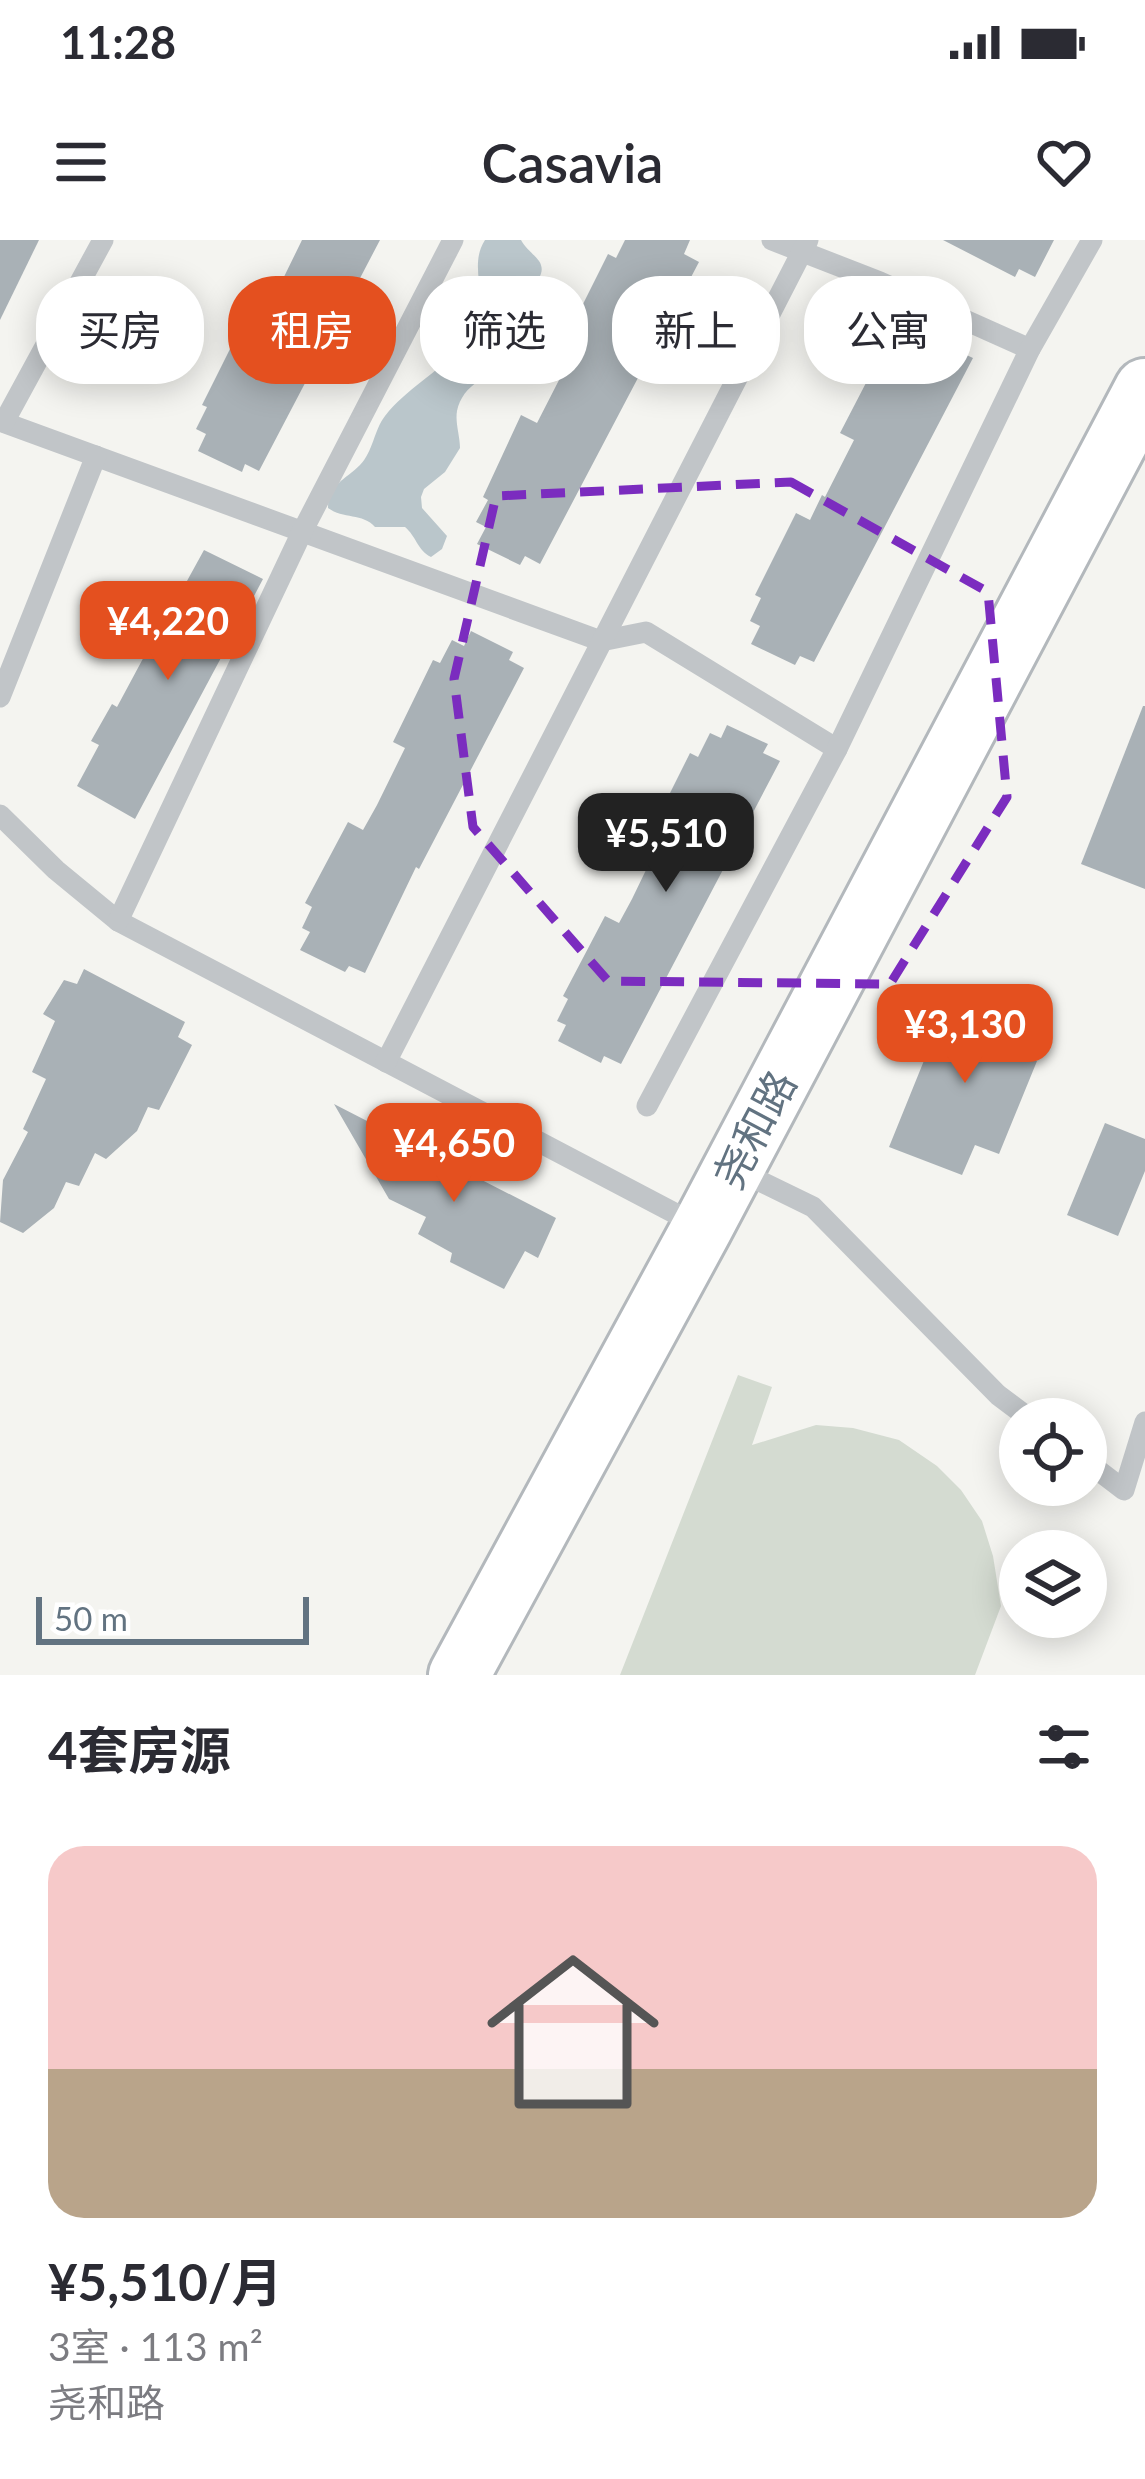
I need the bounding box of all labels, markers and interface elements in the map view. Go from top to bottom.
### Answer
text: 11:28 [60,15,176,69]
icon: menu [48,129,114,195]
icon: heart [1031,129,1097,195]
text: Casavia [482,130,663,195]
chip: 买房 [36,276,204,384]
chip: 租房 [228,276,396,384]
chip: 筛选 [420,276,588,384]
chip: 新上 [612,276,780,384]
chip: 公寓 [804,276,972,384]
pin: ¥4,220 [70,581,266,683]
text: ¥4,220 [107,597,229,643]
pin: ¥5,510 [568,793,764,895]
text: ¥5,510 [605,809,727,855]
pin: ¥3,130 [867,984,1063,1086]
text: ¥3,130 [904,1000,1026,1046]
street label: 尧和路 [702,1062,806,1196]
pin: ¥4,650 [356,1103,552,1205]
text: ¥4,650 [393,1119,515,1165]
map controls [999,1398,1107,1638]
button: locate [999,1398,1107,1506]
button: layers [999,1530,1107,1638]
scale bar [36,1591,309,1644]
text: 50 m [54,1598,128,1638]
icon: filters [1031,1714,1097,1780]
text: 4套房源 [48,1719,231,1780]
icon: home [465,1924,681,2140]
text: ¥5,510/月 [48,2251,283,2312]
text: 3室 · 113 m² [48,2323,263,2369]
text: 尧和路 [48,2379,165,2425]

